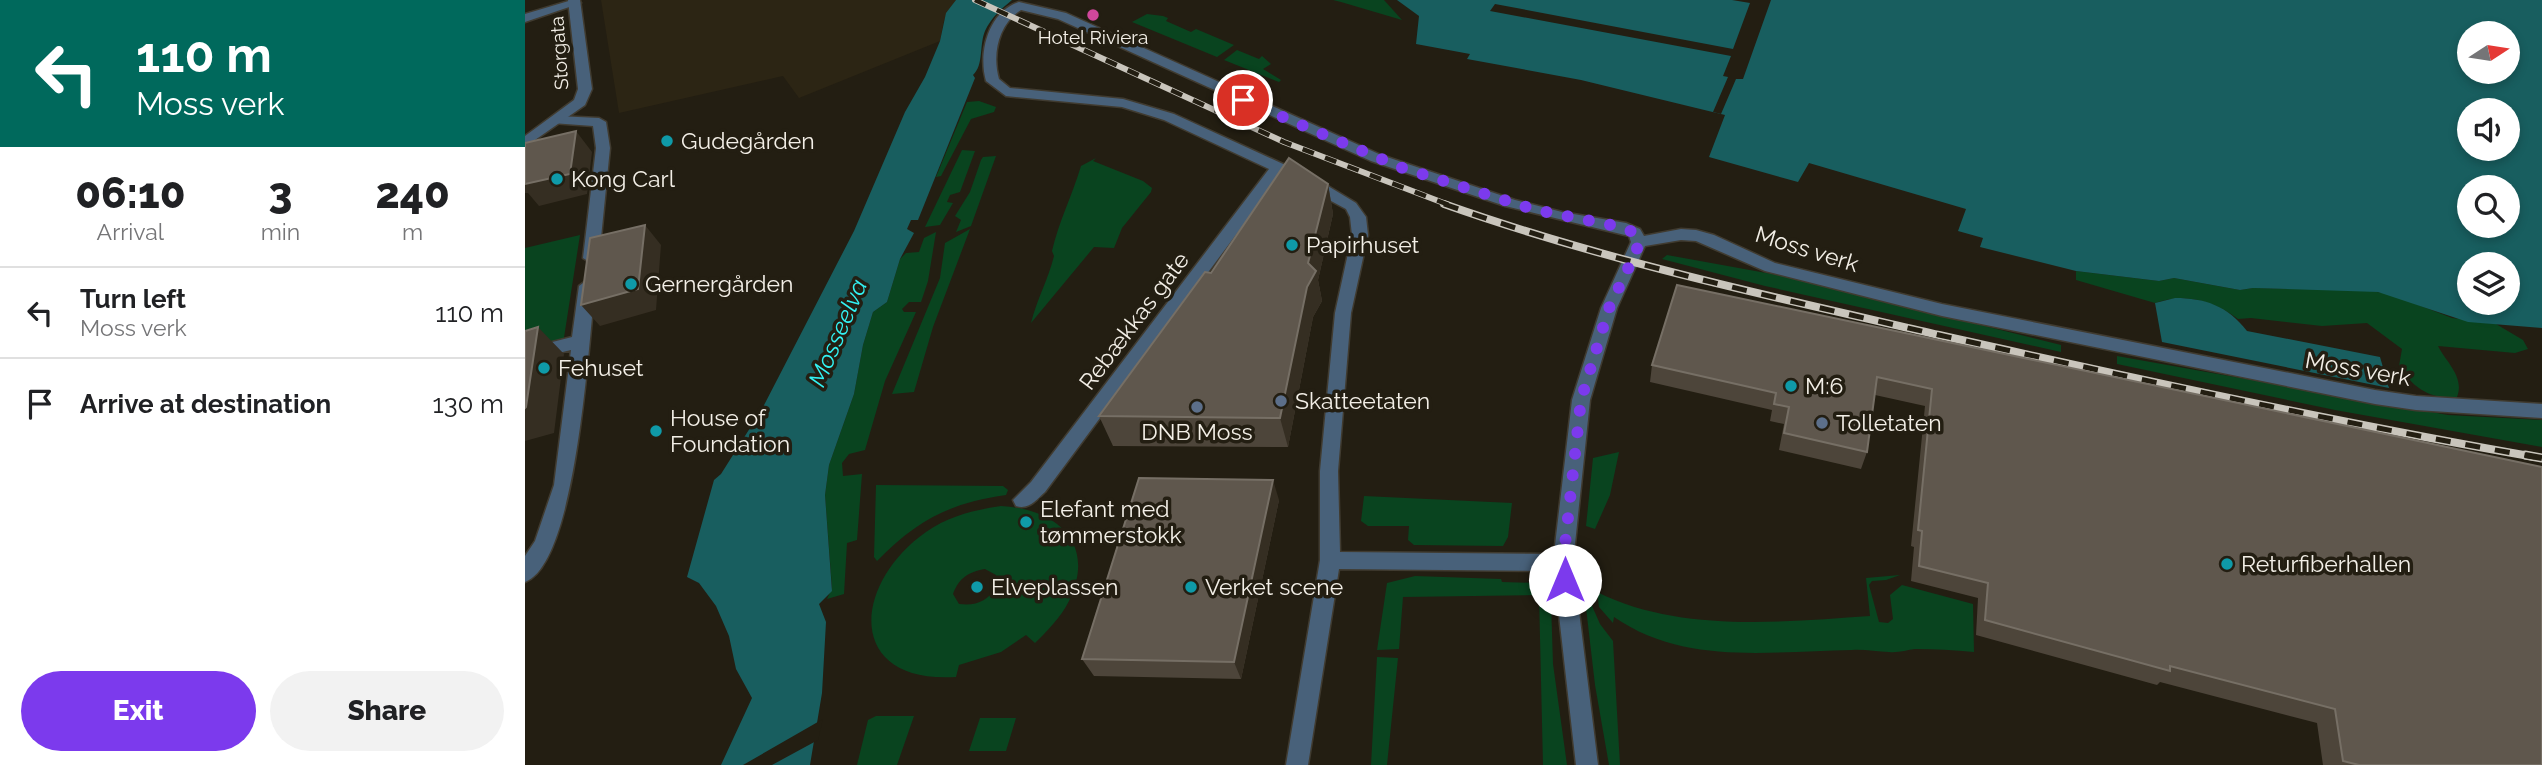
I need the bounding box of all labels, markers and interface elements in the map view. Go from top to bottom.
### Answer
marker: Hotel Riviera [1085,7,1101,23]
street label: Storgata [545,15,573,91]
north arrow [2457,21,2520,84]
map controls [2457,21,2520,315]
text: 110 m [136,26,272,83]
place label: Hotel Riviera [1038,26,1148,48]
icon: left [21,28,112,119]
pin [1213,70,1273,130]
icon: arrive [1224,81,1262,119]
text: Moss verk [136,85,285,122]
button: sound [2457,98,2520,161]
place label: Gudegården [681,127,815,154]
marker: Gudegården [659,133,675,149]
place label: Kong Carl [571,165,676,192]
text: 06:10 [75,169,186,218]
text: 3 [269,169,292,218]
text: 240 [375,169,450,218]
marker: Kong Carl [549,171,565,187]
button: search [2457,175,2520,238]
text: Arrival [97,218,164,245]
text: min [261,218,300,245]
text: m [402,218,423,245]
street label: Moss verk [1752,220,1862,277]
place label: Papirhuset [1306,231,1420,258]
marker: Papirhuset [1284,237,1300,253]
street label: Rebækkas gate [1073,247,1194,395]
button: layers [2457,252,2520,315]
place label: Gernergården [645,270,793,297]
water label: Mosseelva [802,275,873,391]
marker: Gernergården [623,276,639,292]
text: Turn left [80,284,186,314]
icon: left [21,294,59,332]
text: 110 m [435,298,504,328]
text: Moss verk [80,314,187,341]
street label: Moss verk [2303,346,2413,391]
place label: Fehuset [558,354,644,381]
marker: Fehuset [536,360,552,376]
place label: M:6 [1805,372,1843,399]
marker: M:6 [1783,378,1799,394]
icon: arrive [21,385,59,423]
place label: Skatteetaten [1295,387,1430,414]
text: Arrive at destination [80,389,331,419]
text: 130 m [433,389,504,419]
marker: Skatteetaten [1273,393,1289,409]
marker: DNB Moss [1189,399,1205,415]
place label: House of Foundation [670,404,790,457]
place label: Tolletaten [1836,409,1942,436]
marker: Tolletaten [1814,415,1830,431]
place label: DNB Moss [1141,418,1253,445]
marker: House of Foundation [648,423,664,439]
place label: Elefant med tømmerstokk [1040,495,1182,548]
marker: Elefant med tømmerstokk [1018,514,1034,530]
position arrow [1528,543,1602,617]
place label: Returfiberhallen [2241,550,2411,577]
marker: Returfiberhallen [2219,556,2235,572]
place label: Elveplassen [991,573,1118,600]
place label: Verket scene [1205,573,1343,600]
marker: Elveplassen [969,579,985,595]
marker: Verket scene [1183,579,1199,595]
button: Exit [21,671,256,751]
button: Share [270,671,504,751]

